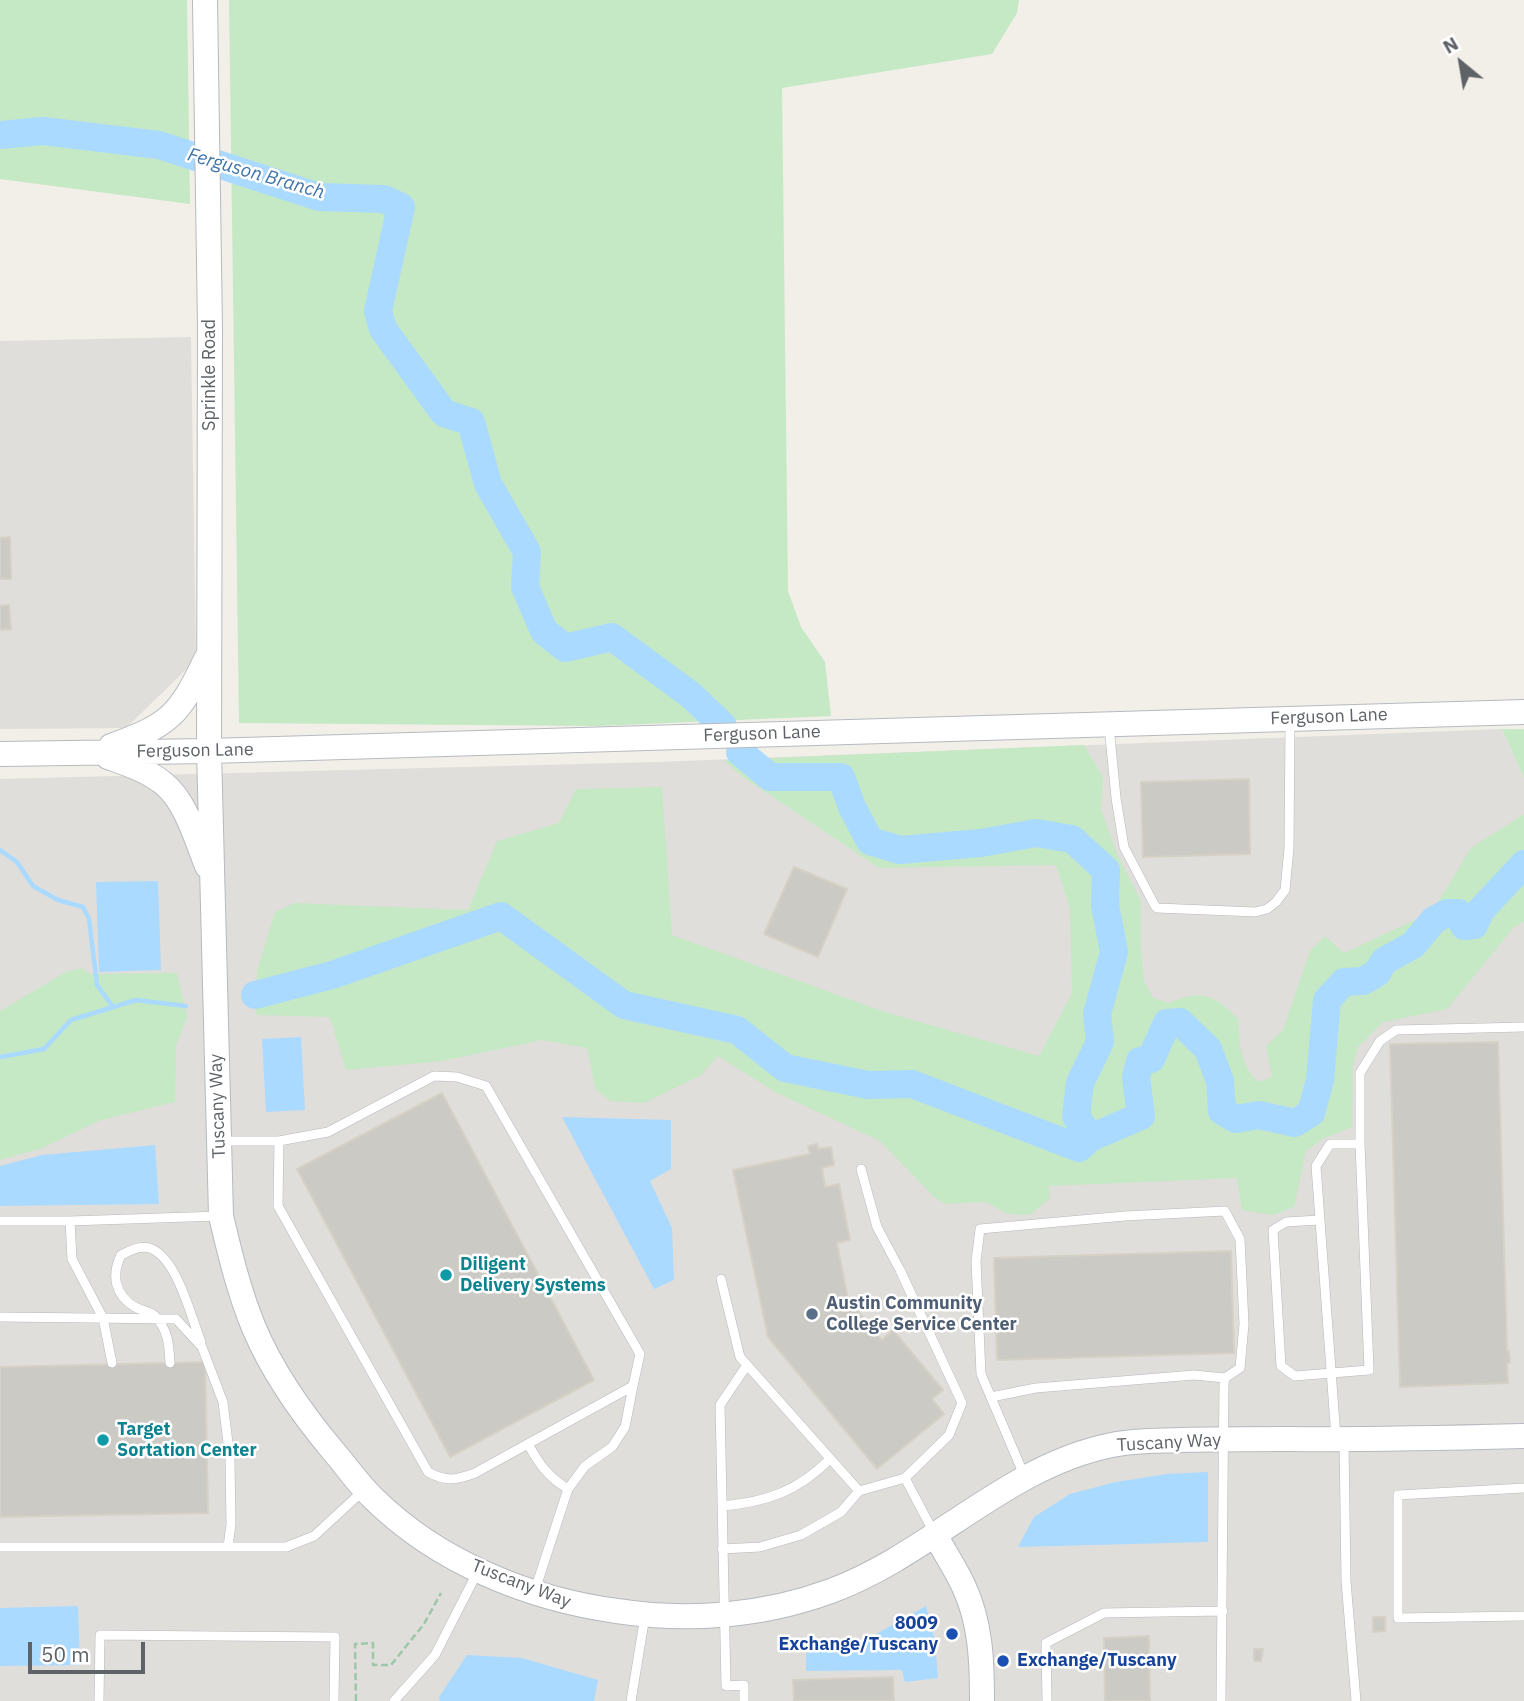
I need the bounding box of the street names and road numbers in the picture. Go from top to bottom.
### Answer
street label: Sprinkle Road [199,319,221,431]
street label: Ferguson Lane [1270,704,1388,730]
street label: Ferguson Lane [703,721,821,747]
street label: Ferguson Lane [136,739,254,763]
street label: Tuscany Way [205,1053,231,1159]
street label: Tuscany Way [1116,1429,1222,1457]
street label: Tuscany Way [468,1555,574,1613]

